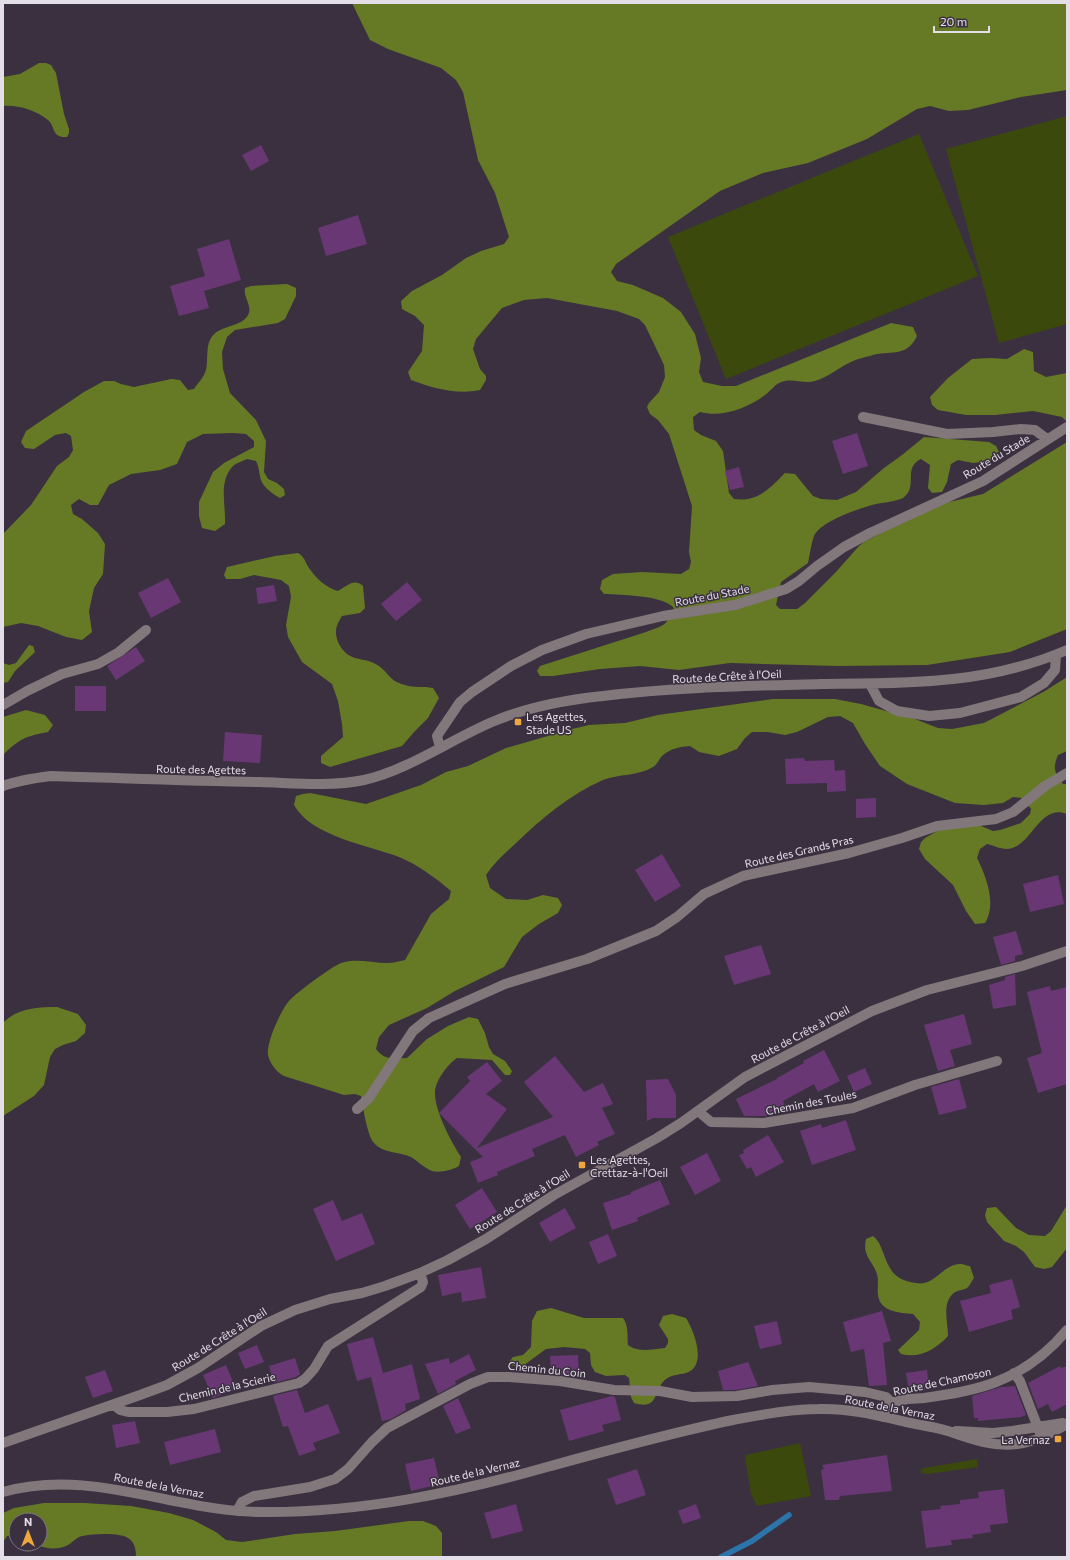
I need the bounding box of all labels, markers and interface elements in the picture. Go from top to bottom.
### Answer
scale bar [934,8,989,34]
text: 20 m [940,14,967,28]
street label: Route du Stade [960,431,1032,481]
street label: Route du Stade [674,581,750,609]
street label: Route de Crête à l'Oeil [672,667,782,685]
place label: Les Agettes, Stade US [526,710,586,736]
marker: Les Agettes, Stade US [513,717,523,727]
street label: Route des Agettes [156,762,246,776]
street label: Route des Grands Pras [743,832,855,870]
street label: Route de Crête à l'Oeil [749,1003,851,1065]
street label: Chemin des Toules [764,1087,858,1117]
place label: Les Agettes, Crettaz-à-l'Oeil [590,1153,668,1179]
marker: Les Agettes, Crettaz-à-l'Oeil [577,1160,587,1170]
street label: Route de Crête à l'Oeil [472,1167,572,1235]
street label: Route de Crête à l'Oeil [169,1305,269,1373]
street label: Chemin du Coin [507,1358,587,1380]
street label: Route de Chamoson [892,1364,992,1398]
street label: Chemin de la Scierie [177,1369,277,1404]
street label: Route de la Vernaz [844,1392,937,1422]
place label: La Vernaz [1001,1433,1051,1446]
marker: La Vernaz [1053,1434,1063,1444]
street label: Route de la Vernaz [429,1455,522,1489]
street label: Route de la Vernaz [113,1470,206,1500]
north arrow [8,1512,48,1552]
text: N [24,1515,32,1528]

